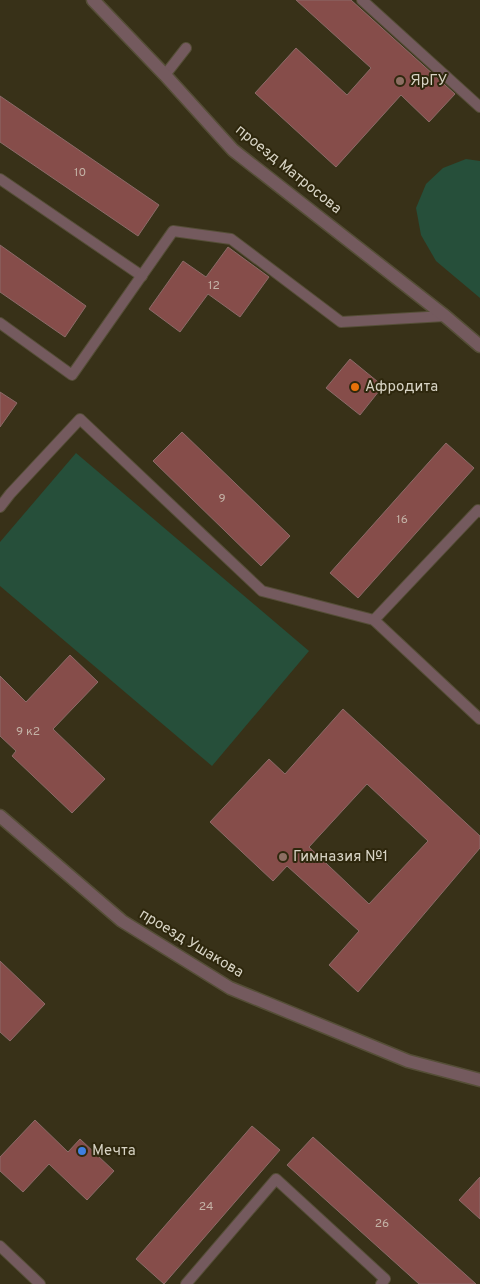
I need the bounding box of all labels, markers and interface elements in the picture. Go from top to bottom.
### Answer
place label: ЯрГУ [410,72,448,91]
marker: ЯрГУ [394,75,406,87]
street label: проезд Матросова [231,121,345,219]
house number: 10 [74,165,86,181]
house number: 12 [208,278,220,294]
place label: Афродита [365,378,438,397]
marker: Афродита [349,381,361,393]
house number: 9 [218,491,226,507]
house number: 16 [396,512,408,528]
house number: 9 к2 [16,724,40,740]
place label: Гимназия №1 [293,848,388,867]
marker: Гимназия №1 [277,851,289,863]
street label: проезд Ушакова [135,905,247,983]
place label: Мечта [92,1142,136,1161]
marker: Мечта [76,1145,88,1157]
house number: 24 [199,1199,213,1215]
house number: 26 [375,1216,389,1232]

